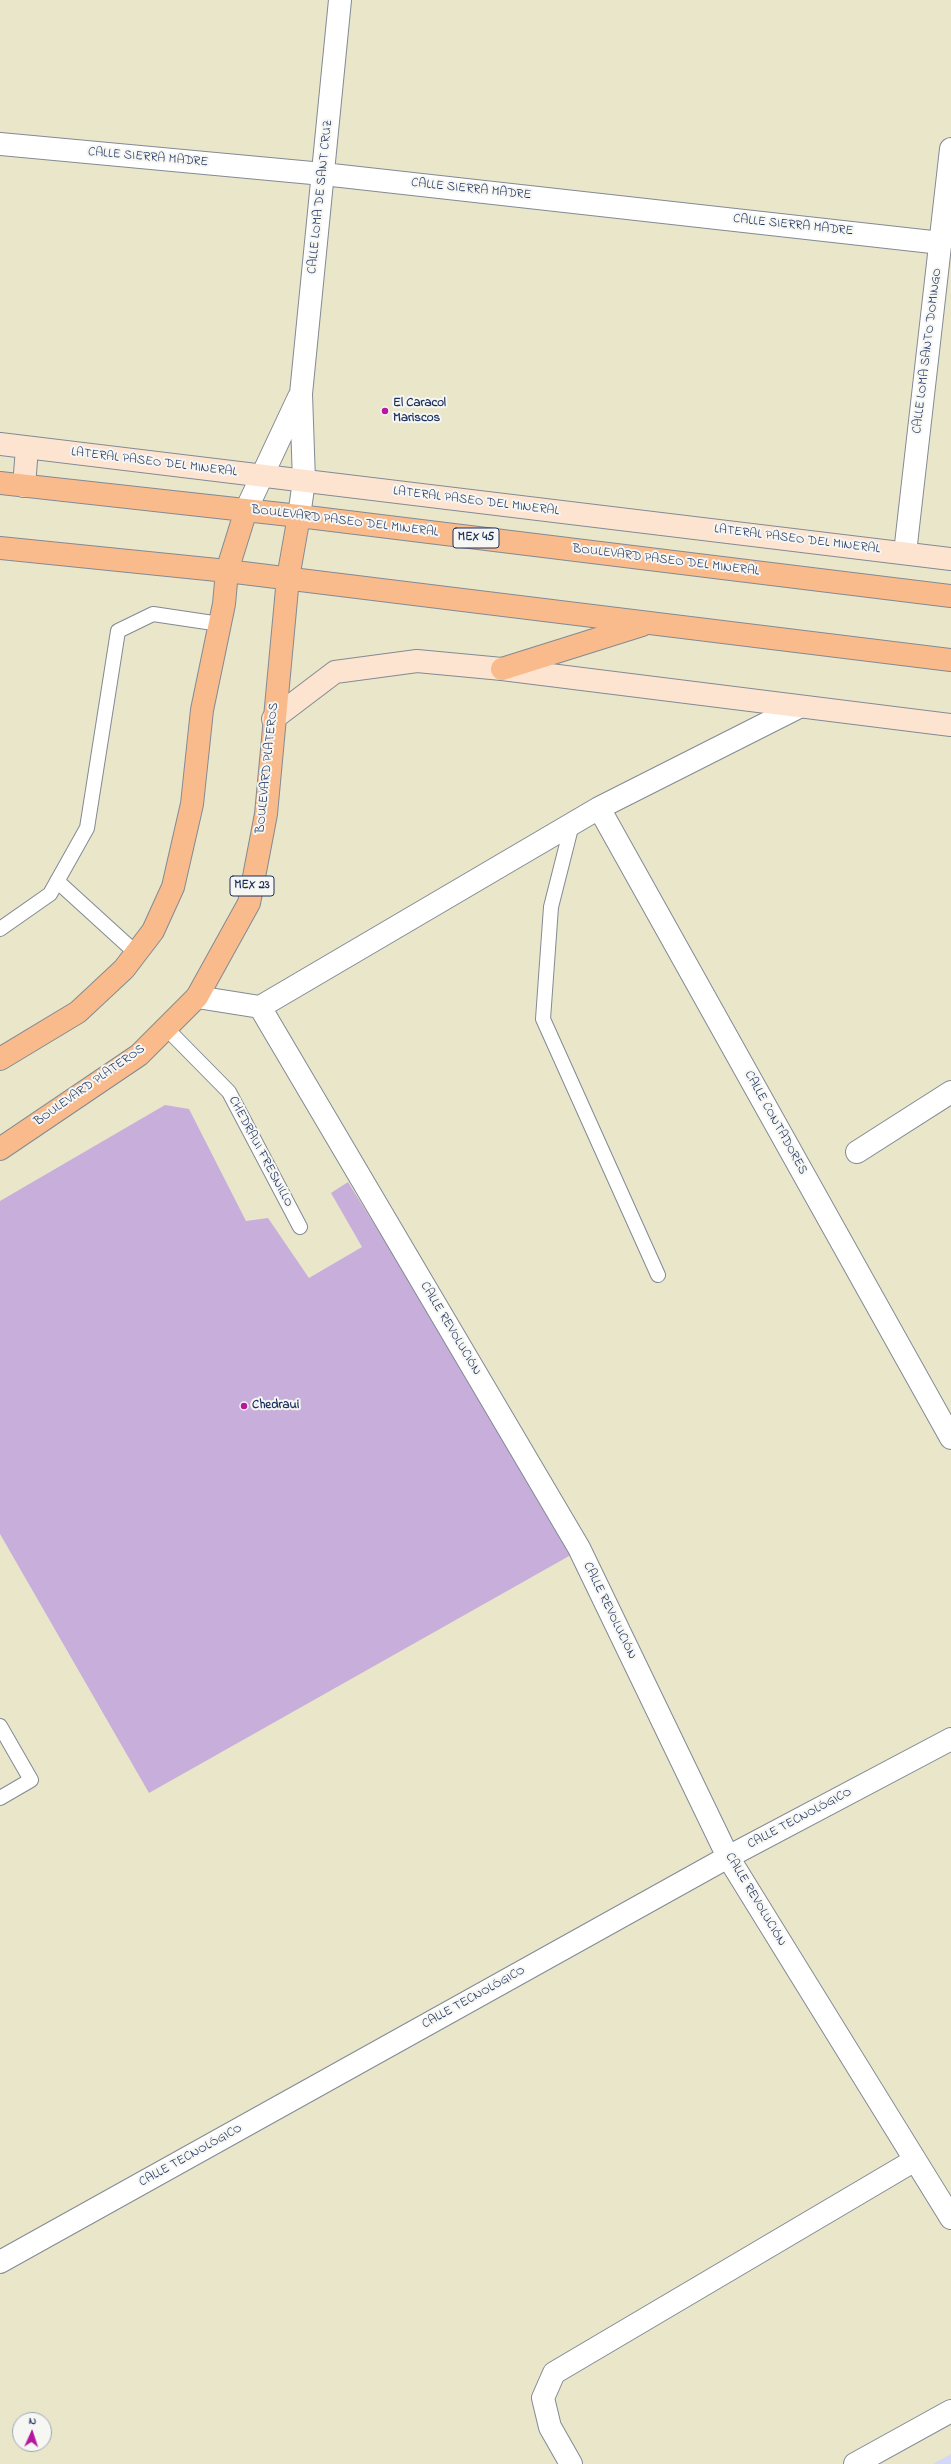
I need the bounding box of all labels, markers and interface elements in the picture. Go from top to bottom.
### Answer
street label: CALLE LOMA DE SANT CRUZ [305,119,337,275]
street label: CALLE SIERRA MADRE [87,145,209,171]
street label: CALLE SIERRA MADRE [410,176,532,204]
street label: CALLE SIERRA MADRE [732,212,854,240]
street label: CALLE LOMA SANTO DOMINGO [910,267,946,435]
place label: El Caracol Mariscos [393,396,446,427]
marker: El Caracol Mariscos [380,406,390,416]
street label: LATERAL PASEO DEL MINERAL [70,445,238,481]
street label: LATERAL PASEO DEL MINERAL [392,484,560,520]
street label: BOULEVARD PASEO DEL MINERAL [251,503,439,541]
street label: LATERAL PASEO DEL MINERAL [713,522,881,558]
road number: MEX 45 [453,528,499,548]
street label: BOULEVARD PASEO DEL MINERAL [572,542,760,580]
street label: BOULEVARD PLATEROS [253,702,283,834]
road number: MEX 23 [230,876,274,896]
street label: BOULEVARD PLATEROS [32,1042,148,1130]
street label: CALLE CONTADORES [740,1068,810,1178]
street label: CHEDRAUI FRESNILLO [224,1094,296,1210]
street label: CALLE REVOLUCIÓN [416,1279,484,1379]
place label: Chedraui [252,1398,299,1414]
marker: Chedraui [239,1401,249,1411]
street label: CALLE REVOLUCIÓN [579,1560,639,1662]
street label: CALLE TECNOLÓGICO [745,1785,855,1853]
street label: CALLE REVOLUCIÓN [721,1850,789,1950]
street label: CALLE TECNOLÓGICO [420,1963,528,2033]
street label: CALLE TECNOLÓGICO [137,2121,245,2191]
north arrow [12,2412,52,2452]
text: N [28,2413,37,2429]

